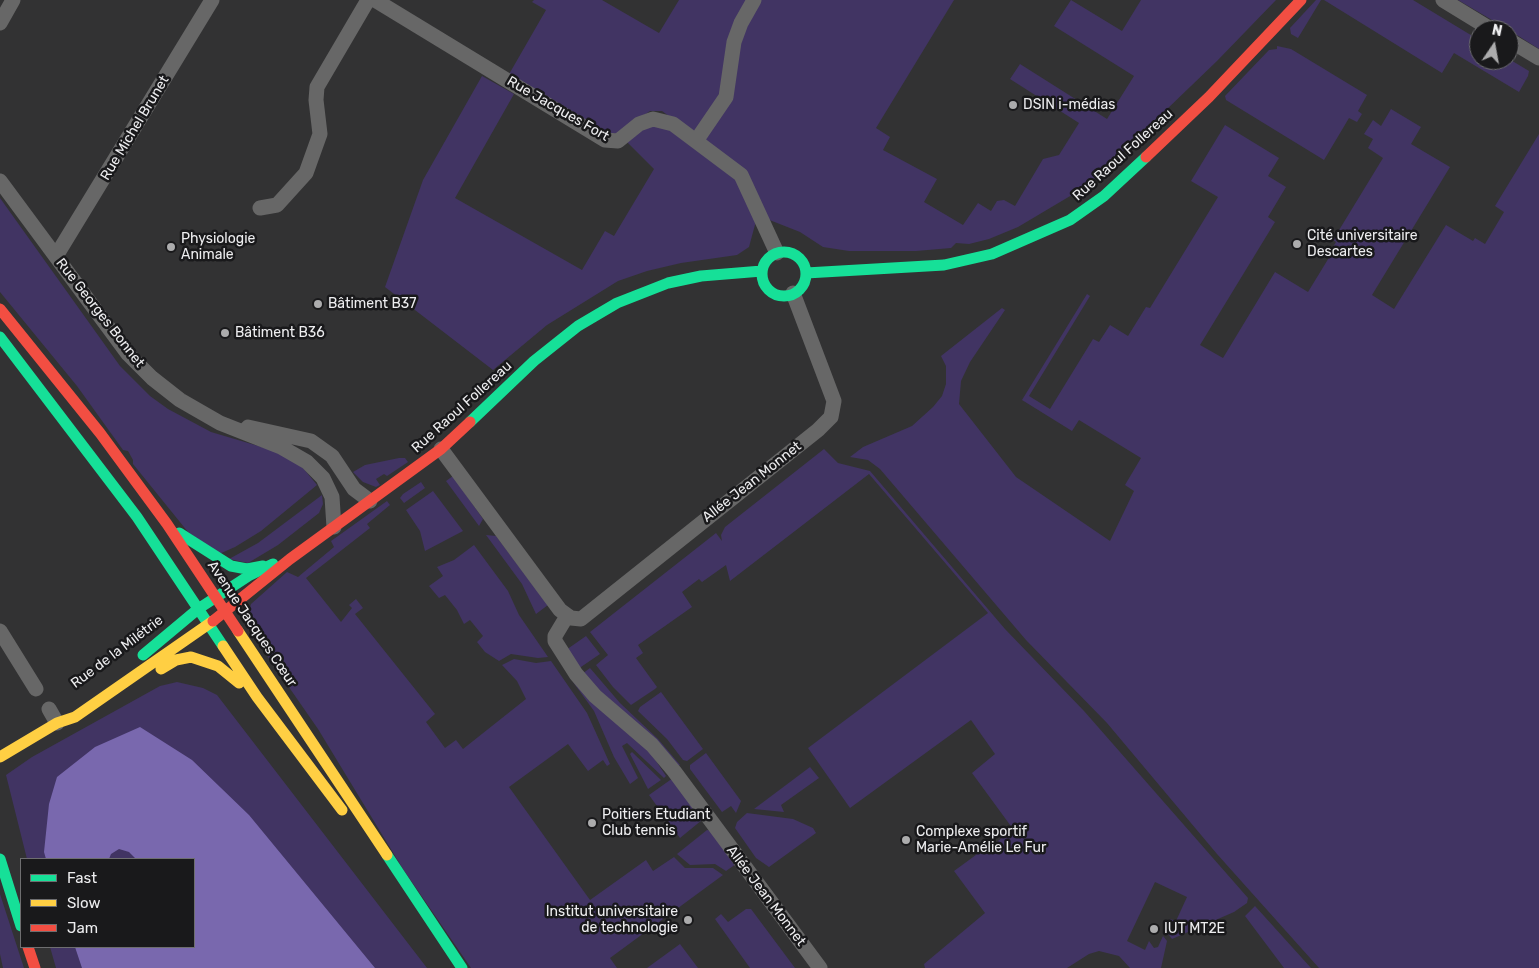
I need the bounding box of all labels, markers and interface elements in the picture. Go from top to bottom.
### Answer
north arrow [1469,20,1519,70]
text: N [1490,21,1504,40]
street label: Rue Michel Brunet [97,73,173,183]
street label: Rue Jacques Fort [504,73,612,145]
place label: DSIN i-médias [1023,97,1115,113]
marker: DSIN i-médias [1007,99,1019,111]
street label: Rue Raoul Follereau [1069,106,1177,204]
place label: Cité universitaire Descartes [1307,228,1418,260]
place label: Physiologie Animale [181,231,255,264]
marker: Cité universitaire Descartes [1291,238,1303,250]
marker: Physiologie Animale [165,241,177,253]
street label: Rue Georges Bonnet [52,255,148,371]
place label: Bâtiment B37 [328,296,416,312]
marker: Bâtiment B37 [312,298,324,310]
place label: Bâtiment B36 [235,325,325,341]
marker: Bâtiment B36 [219,327,231,339]
street label: Rue Raoul Follereau [408,358,516,456]
street label: Allée Jean Monnet [699,438,805,526]
street label: Avenue Jacques Cœur [204,558,300,690]
street label: Rue de la Milétrie [68,612,166,692]
place label: Poitiers Etudiant Club tennis [602,807,710,840]
marker: Poitiers Etudiant Club tennis [586,817,598,829]
place label: Complexe sportif Marie-Amélie Le Fur [916,824,1046,856]
marker: Complexe sportif Marie-Amélie Le Fur [900,834,912,846]
street label: Allée Jean Monnet [723,843,809,949]
legend [20,858,195,948]
text: Fast [67,869,97,887]
text: Slow [67,894,100,912]
place label: Institut universitaire de technologie [546,904,678,936]
marker: Institut universitaire de technologie [682,914,694,926]
text: Jam [67,919,98,937]
place label: IUT MT2E [1164,921,1225,937]
marker: IUT MT2E [1148,923,1160,935]

